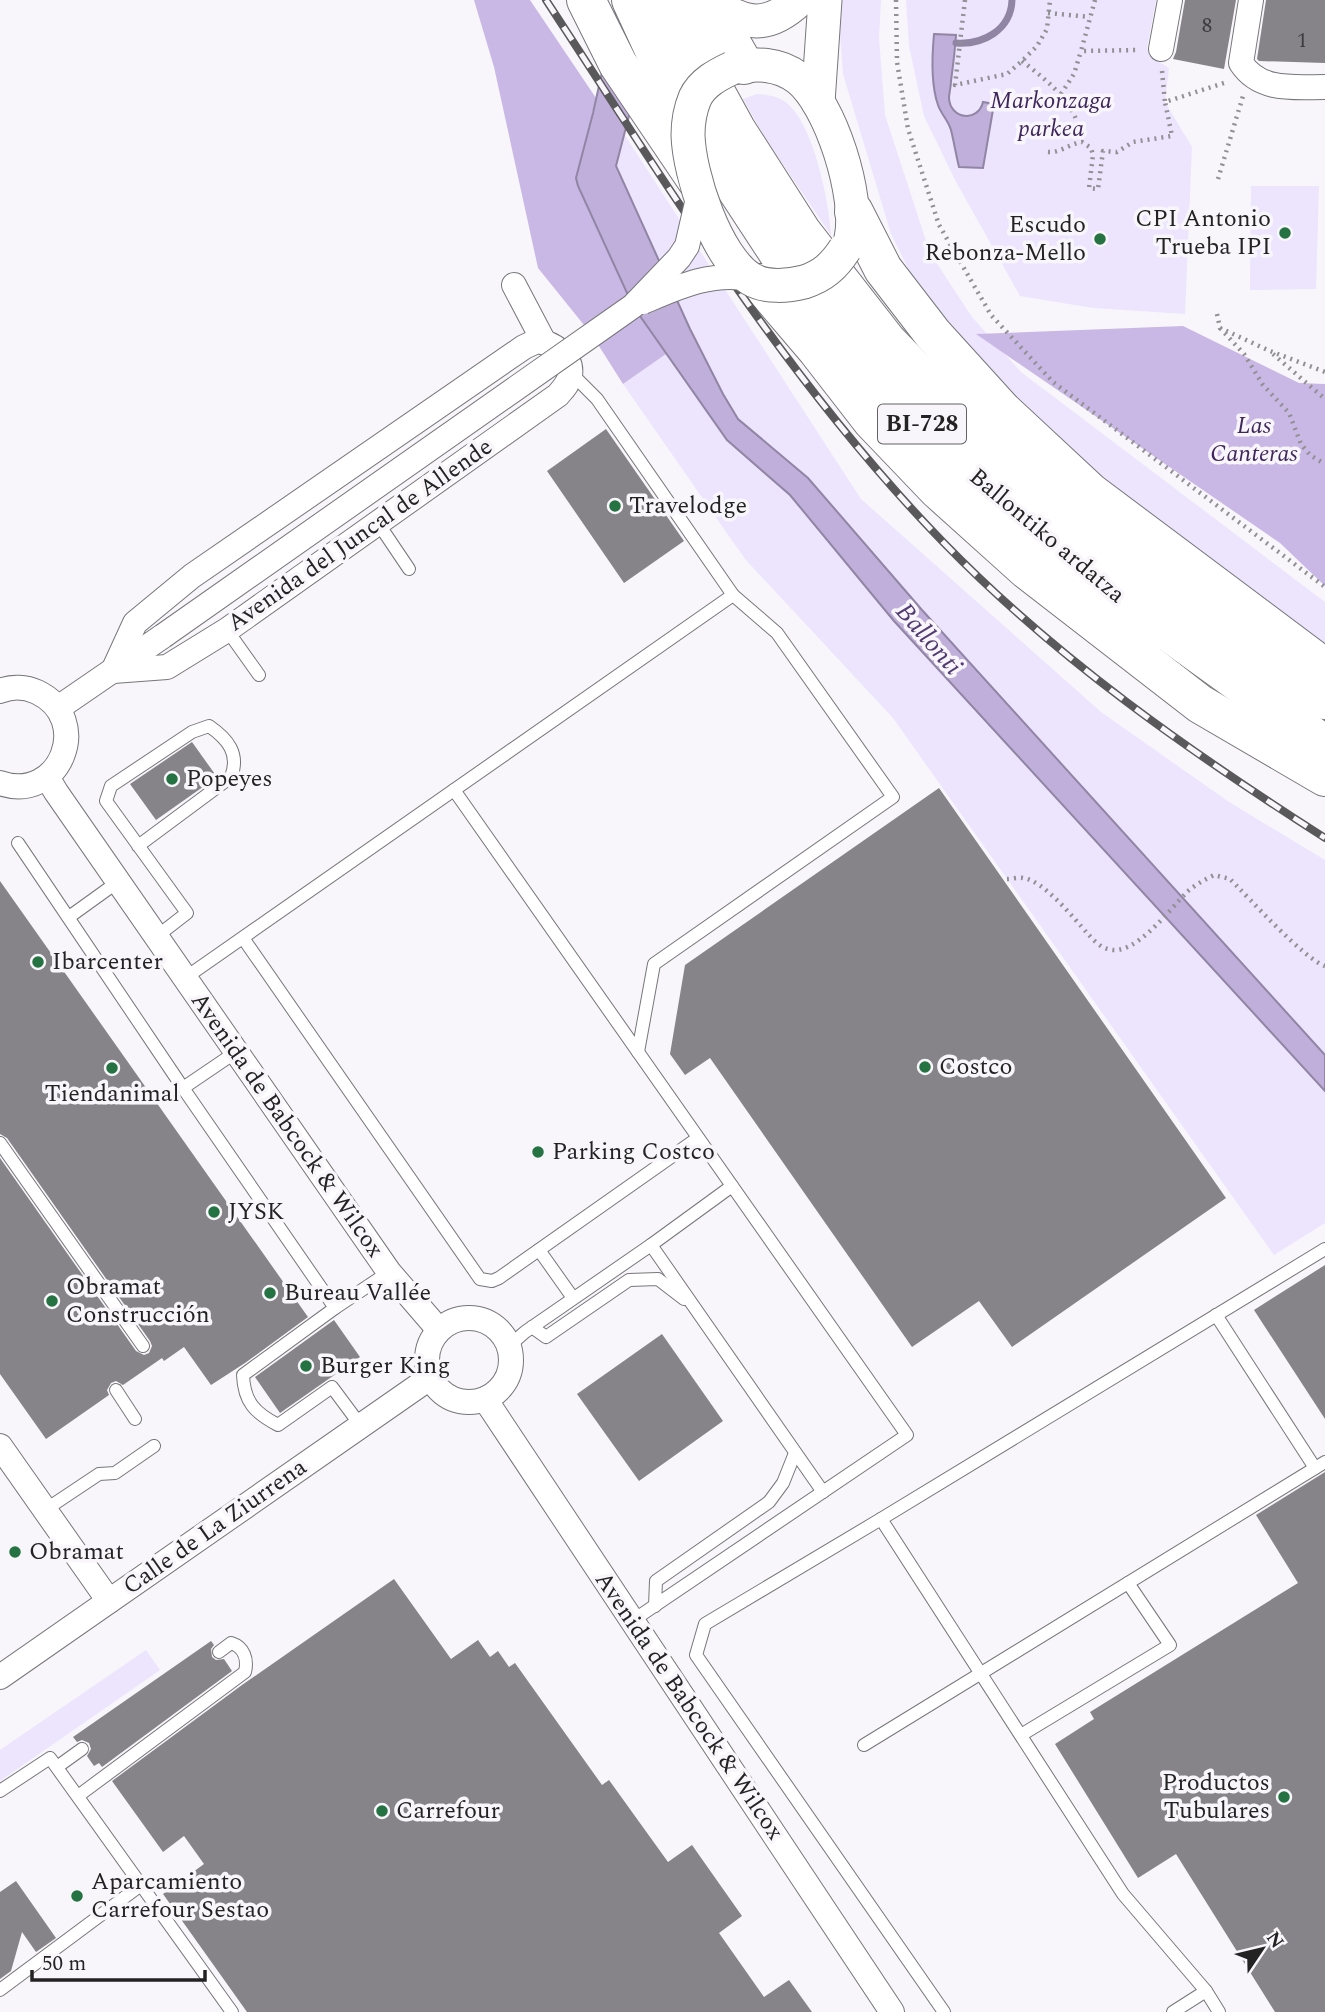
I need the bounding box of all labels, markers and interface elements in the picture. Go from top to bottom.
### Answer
house number: 8 [1202,10,1212,42]
house number: 1 [1297,25,1307,57]
park label: Markonzaga parkea [990,83,1112,147]
place label: CPI Antonio Trueba IPI [1135,201,1271,265]
place label: Escudo Rebonza-Mello [925,207,1086,271]
marker: CPI Antonio Trueba IPI [1277,225,1293,241]
marker: Escudo Rebonza-Mello [1092,231,1108,247]
road number: BI-728 [878,404,966,444]
park label: Las Canteras [1210,408,1298,472]
street label: Avenida del Juncal de Allende [220,429,500,641]
street label: Ballontiko ardatza [961,460,1133,612]
place label: Travelodge [629,488,747,524]
marker: Travelodge [607,498,623,514]
water label: Ballonti [886,593,972,685]
place label: Popeyes [186,761,273,797]
marker: Popeyes [164,771,180,787]
place label: Ibarcenter [52,944,163,980]
marker: Ibarcenter [30,954,46,970]
street label: Avenida de Babcock & Wilcox [181,985,393,1265]
place label: Costco [939,1049,1012,1085]
marker: Costco [917,1059,933,1075]
marker: Tiendanimal [104,1060,120,1076]
place label: Tiendanimal [45,1076,179,1112]
place label: Parking Costco [552,1134,715,1170]
marker: Parking Costco [530,1144,546,1160]
place label: JYSK [228,1194,284,1230]
marker: JYSK [206,1204,222,1220]
place label: Obramat Construcción [66,1269,210,1333]
place label: Bureau Vallée [284,1275,431,1311]
marker: Bureau Vallée [262,1285,278,1301]
marker: Obramat Construcción [44,1293,60,1309]
place label: Burger King [320,1348,450,1384]
marker: Burger King [298,1358,314,1374]
street label: Calle de La Ziurrena [116,1450,315,1604]
place label: Obramat [29,1534,124,1570]
marker: Obramat [7,1544,23,1560]
street label: Avenida de Babcock & Wilcox [585,1565,793,1847]
place label: Productos Tubulares [1162,1765,1270,1829]
marker: Productos Tubulares [1276,1789,1292,1805]
place label: Carrefour [396,1793,500,1829]
marker: Carrefour [374,1803,390,1819]
place label: Aparcamiento Carrefour Sestao [91,1864,269,1928]
marker: Aparcamiento Carrefour Sestao [69,1888,85,1904]
north arrow [1227,1914,1297,1984]
text: N [1258,1925,1291,1955]
scale bar [32,1938,205,1982]
text: 50 m [42,1948,86,1980]

